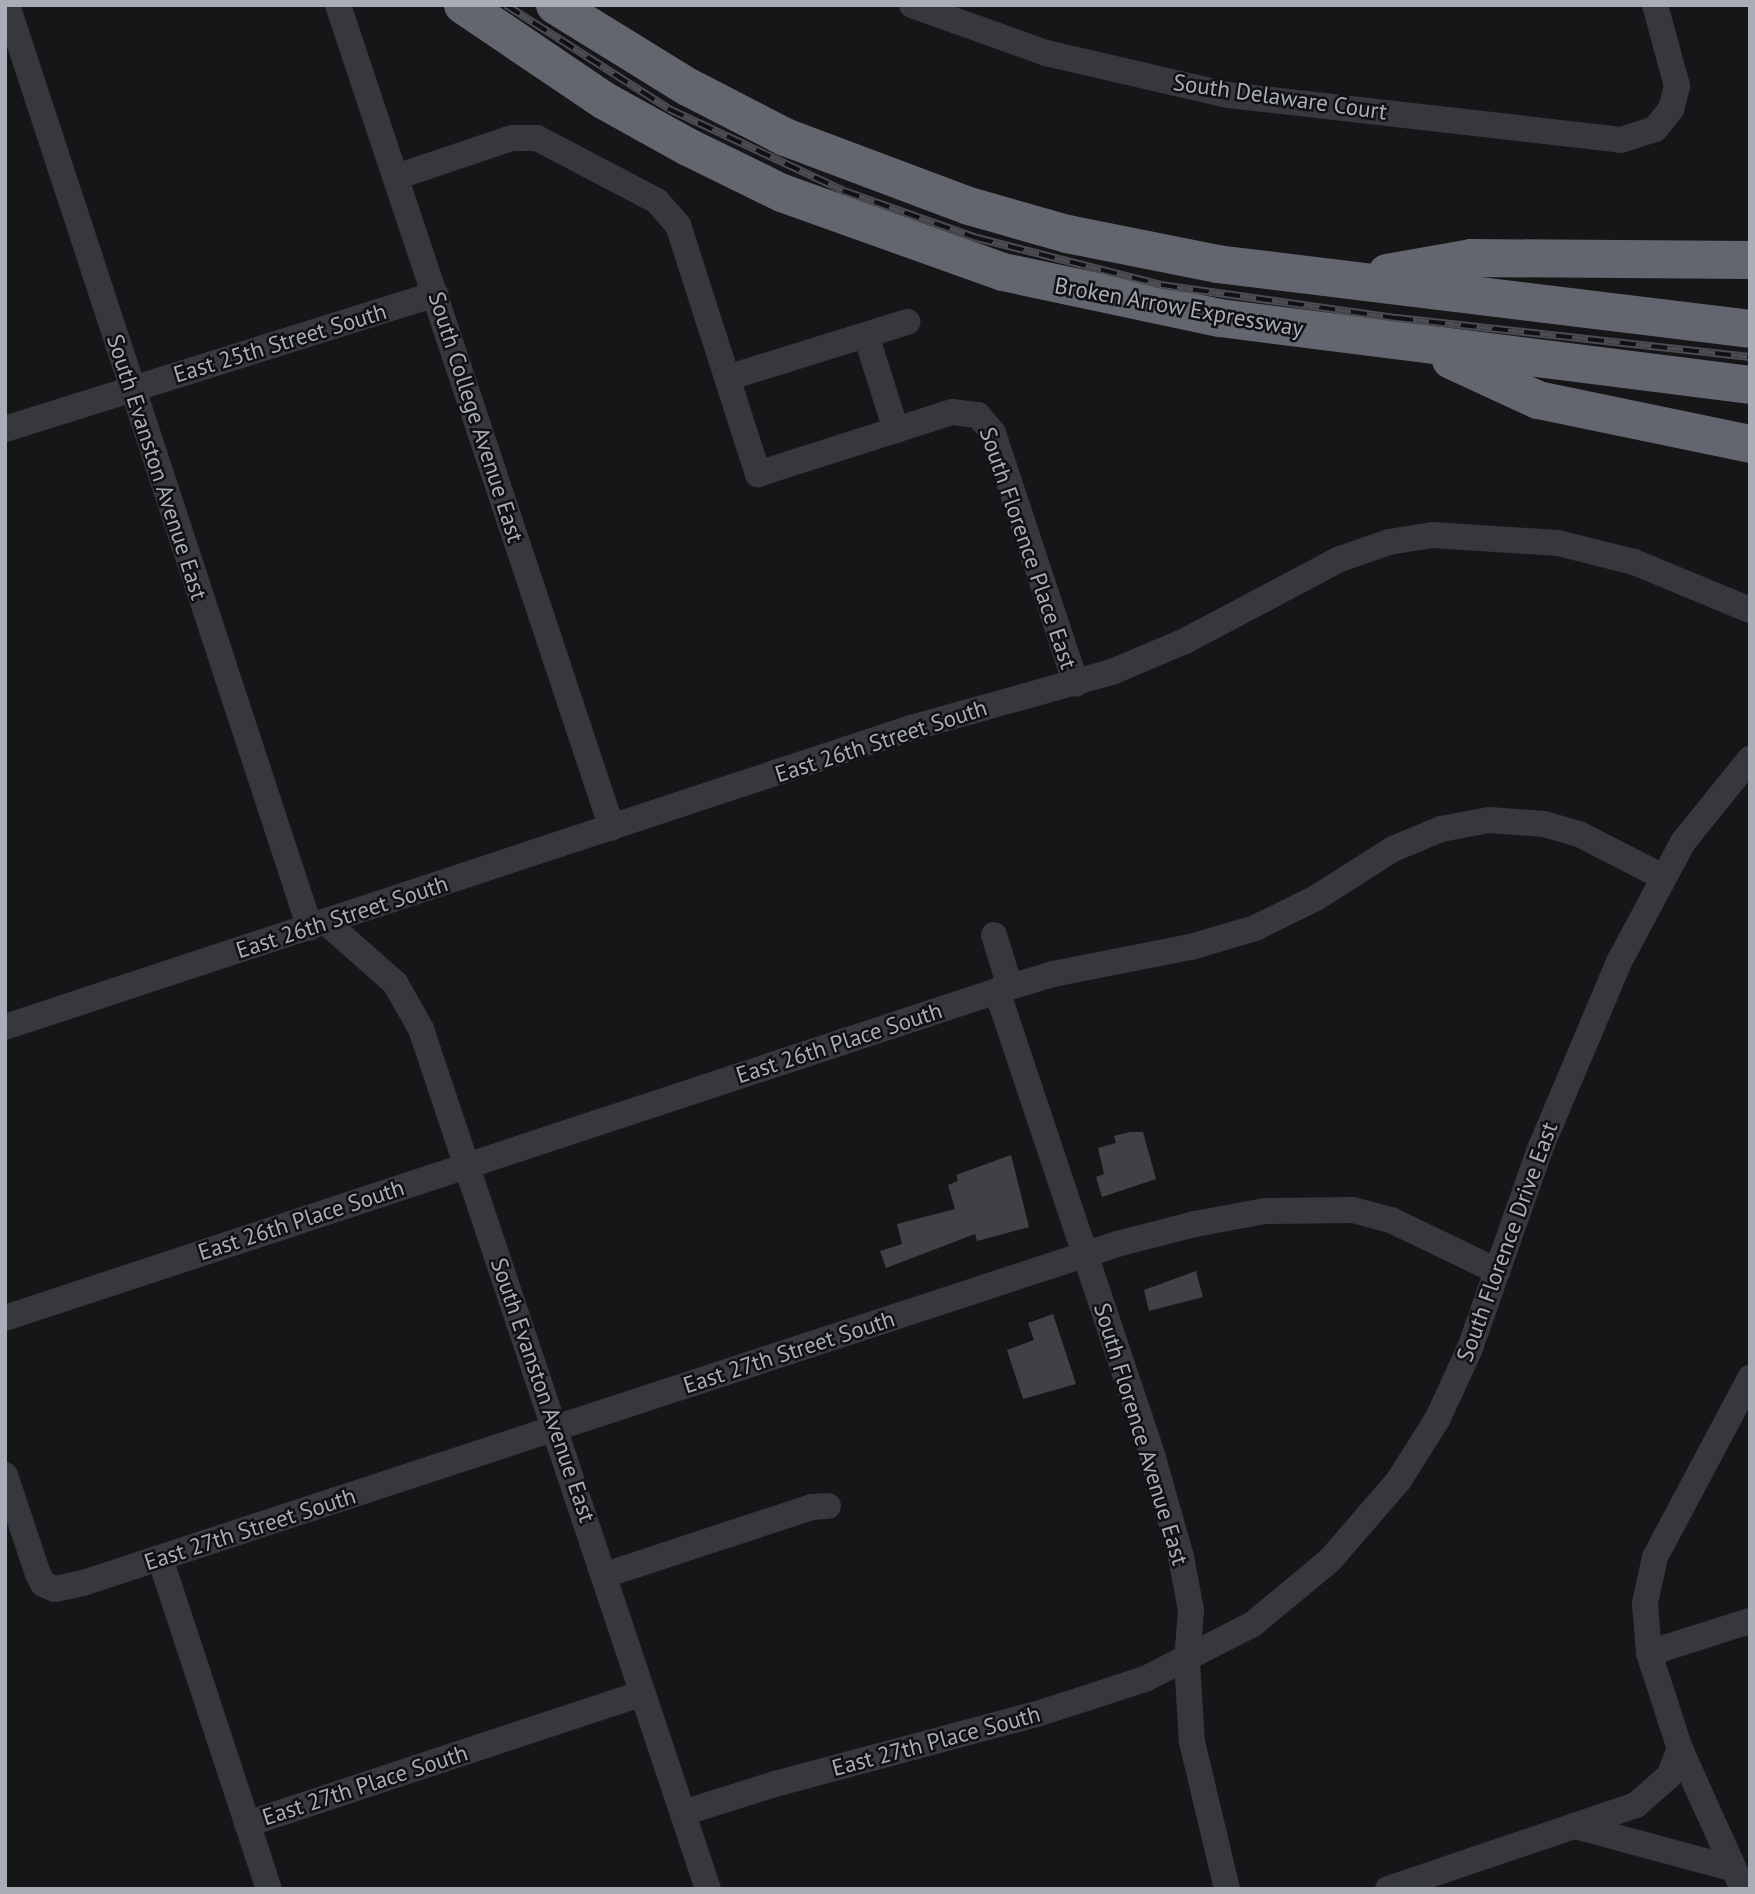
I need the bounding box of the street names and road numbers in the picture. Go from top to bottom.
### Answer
street label: South Delaware Court [1171,68,1389,126]
street label: Broken Arrow Expressway [1052,271,1306,343]
street label: South College Avenue East [422,288,530,546]
street label: East 25th Street South [170,297,390,389]
street label: South Evanston Avenue East [101,330,213,604]
street label: South Florence Place East [974,423,1082,673]
street label: East 26th Street South [772,694,990,788]
street label: East 26th Street South [233,870,451,964]
street label: East 26th Place South [733,997,945,1089]
street label: South Florence Drive East [1451,1118,1563,1366]
street label: East 26th Place South [195,1174,407,1266]
street label: South Evanston Avenue East [485,1254,601,1526]
street label: South Florence Avenue East [1088,1299,1194,1569]
street label: East 27th Street South [680,1305,898,1399]
street label: East 27th Street South [141,1482,359,1576]
street label: East 27th Place South [829,1700,1043,1782]
street label: East 27th Place South [259,1739,471,1831]

